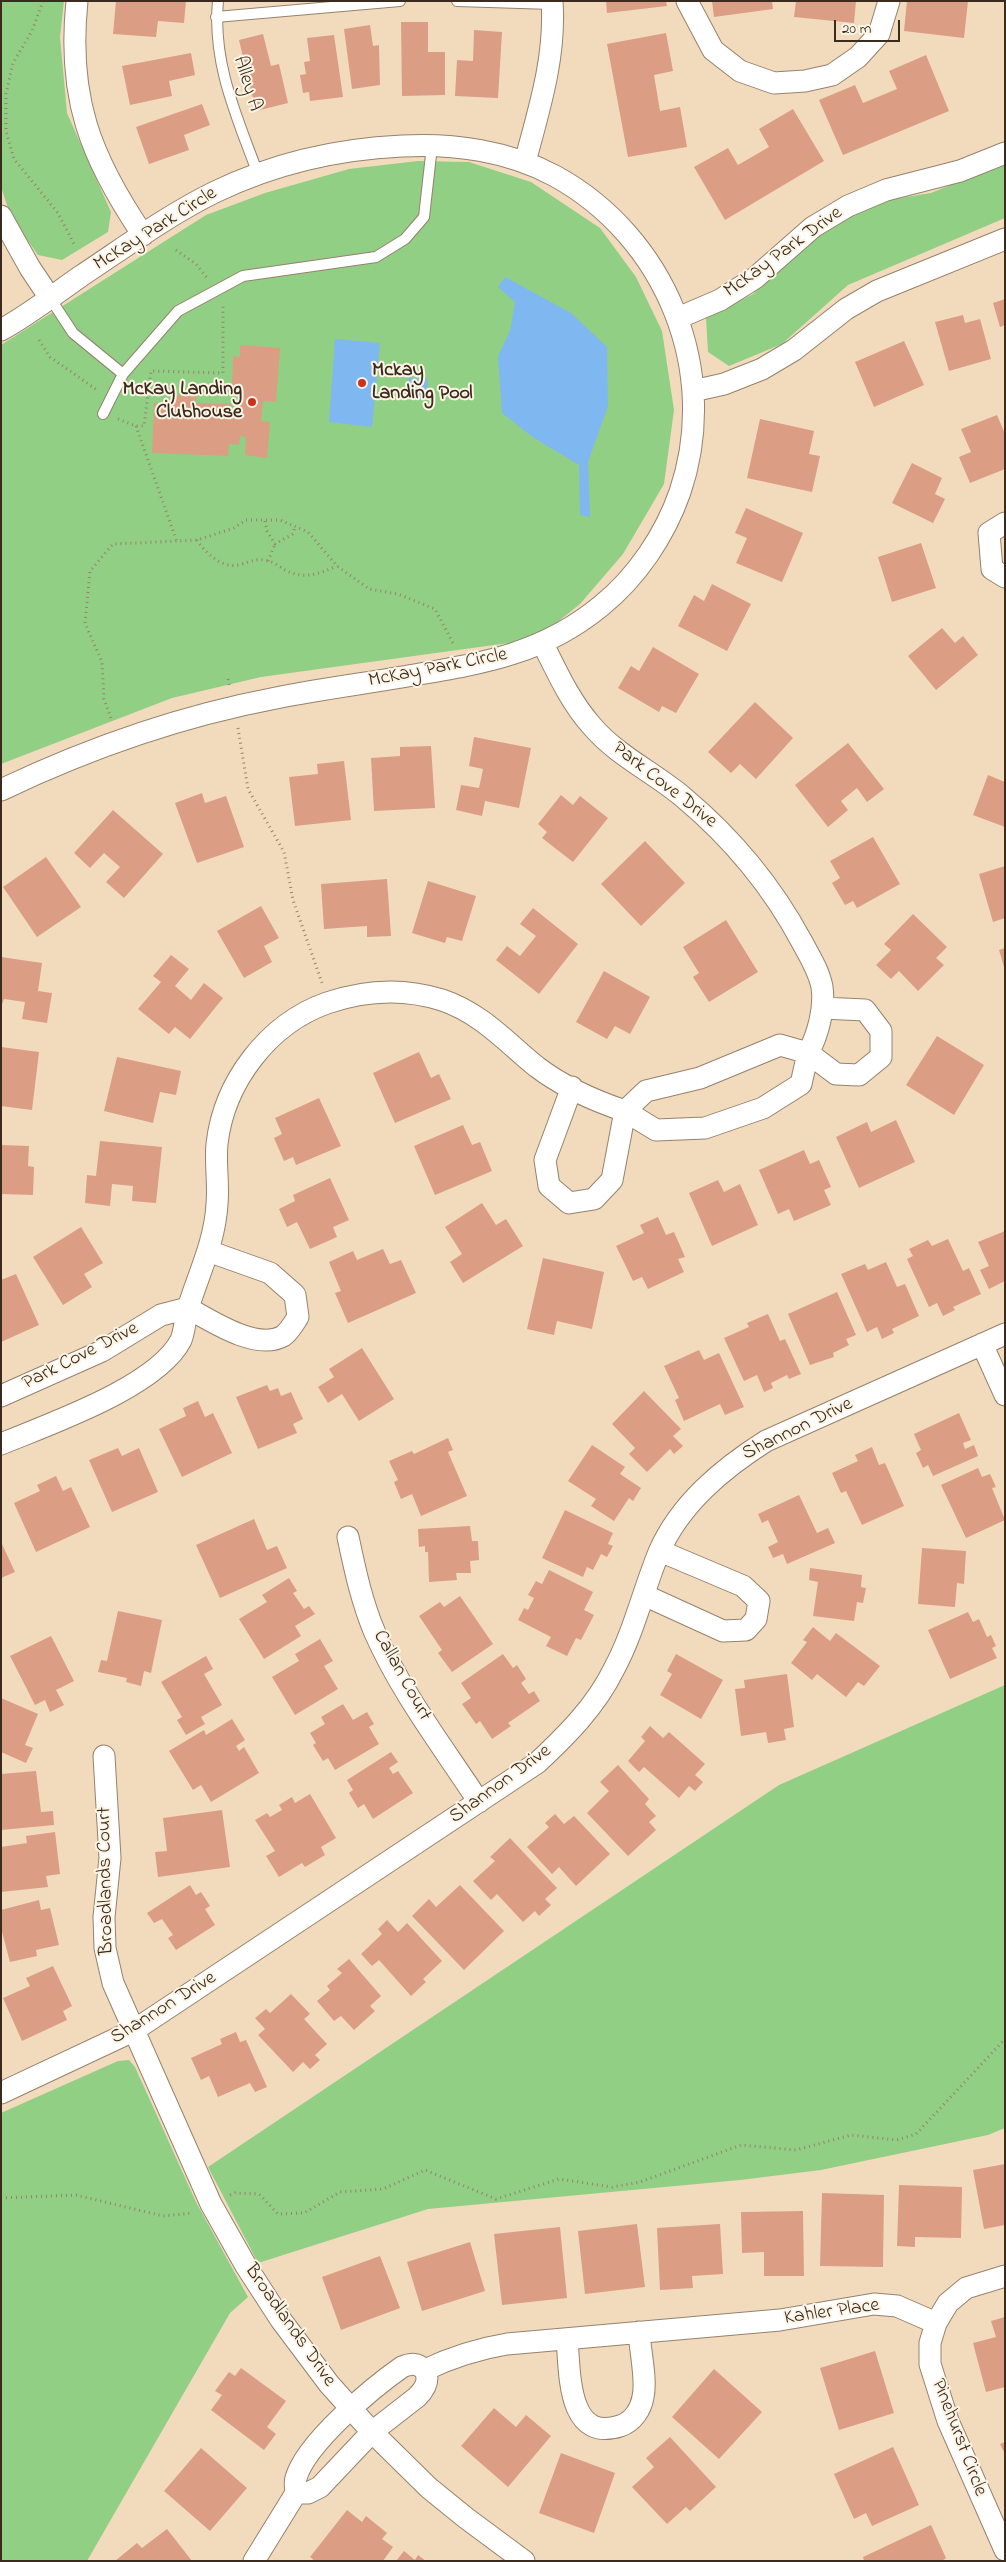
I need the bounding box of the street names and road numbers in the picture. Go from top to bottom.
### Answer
street label: Alley A [226,54,266,114]
street label: McKay Park Circle [90,183,222,277]
street label: McKay Park Drive [720,202,848,304]
street label: McKay Park Circle [367,644,509,694]
street label: Park Cove Drive [607,738,721,834]
street label: Park Cove Drive [19,1318,143,1396]
street label: Shannon Drive [739,1393,857,1467]
street label: Callan Court [366,1627,436,1725]
street label: Shannon Drive [445,1740,557,1830]
street label: Broadlands Court [94,1807,120,1955]
street label: Shannon Drive [107,1967,221,2051]
street label: Broadlands Drive [238,2260,340,2392]
street label: Kahler Place [783,2294,881,2332]
street label: Pinehurst Circle [925,2376,991,2500]

